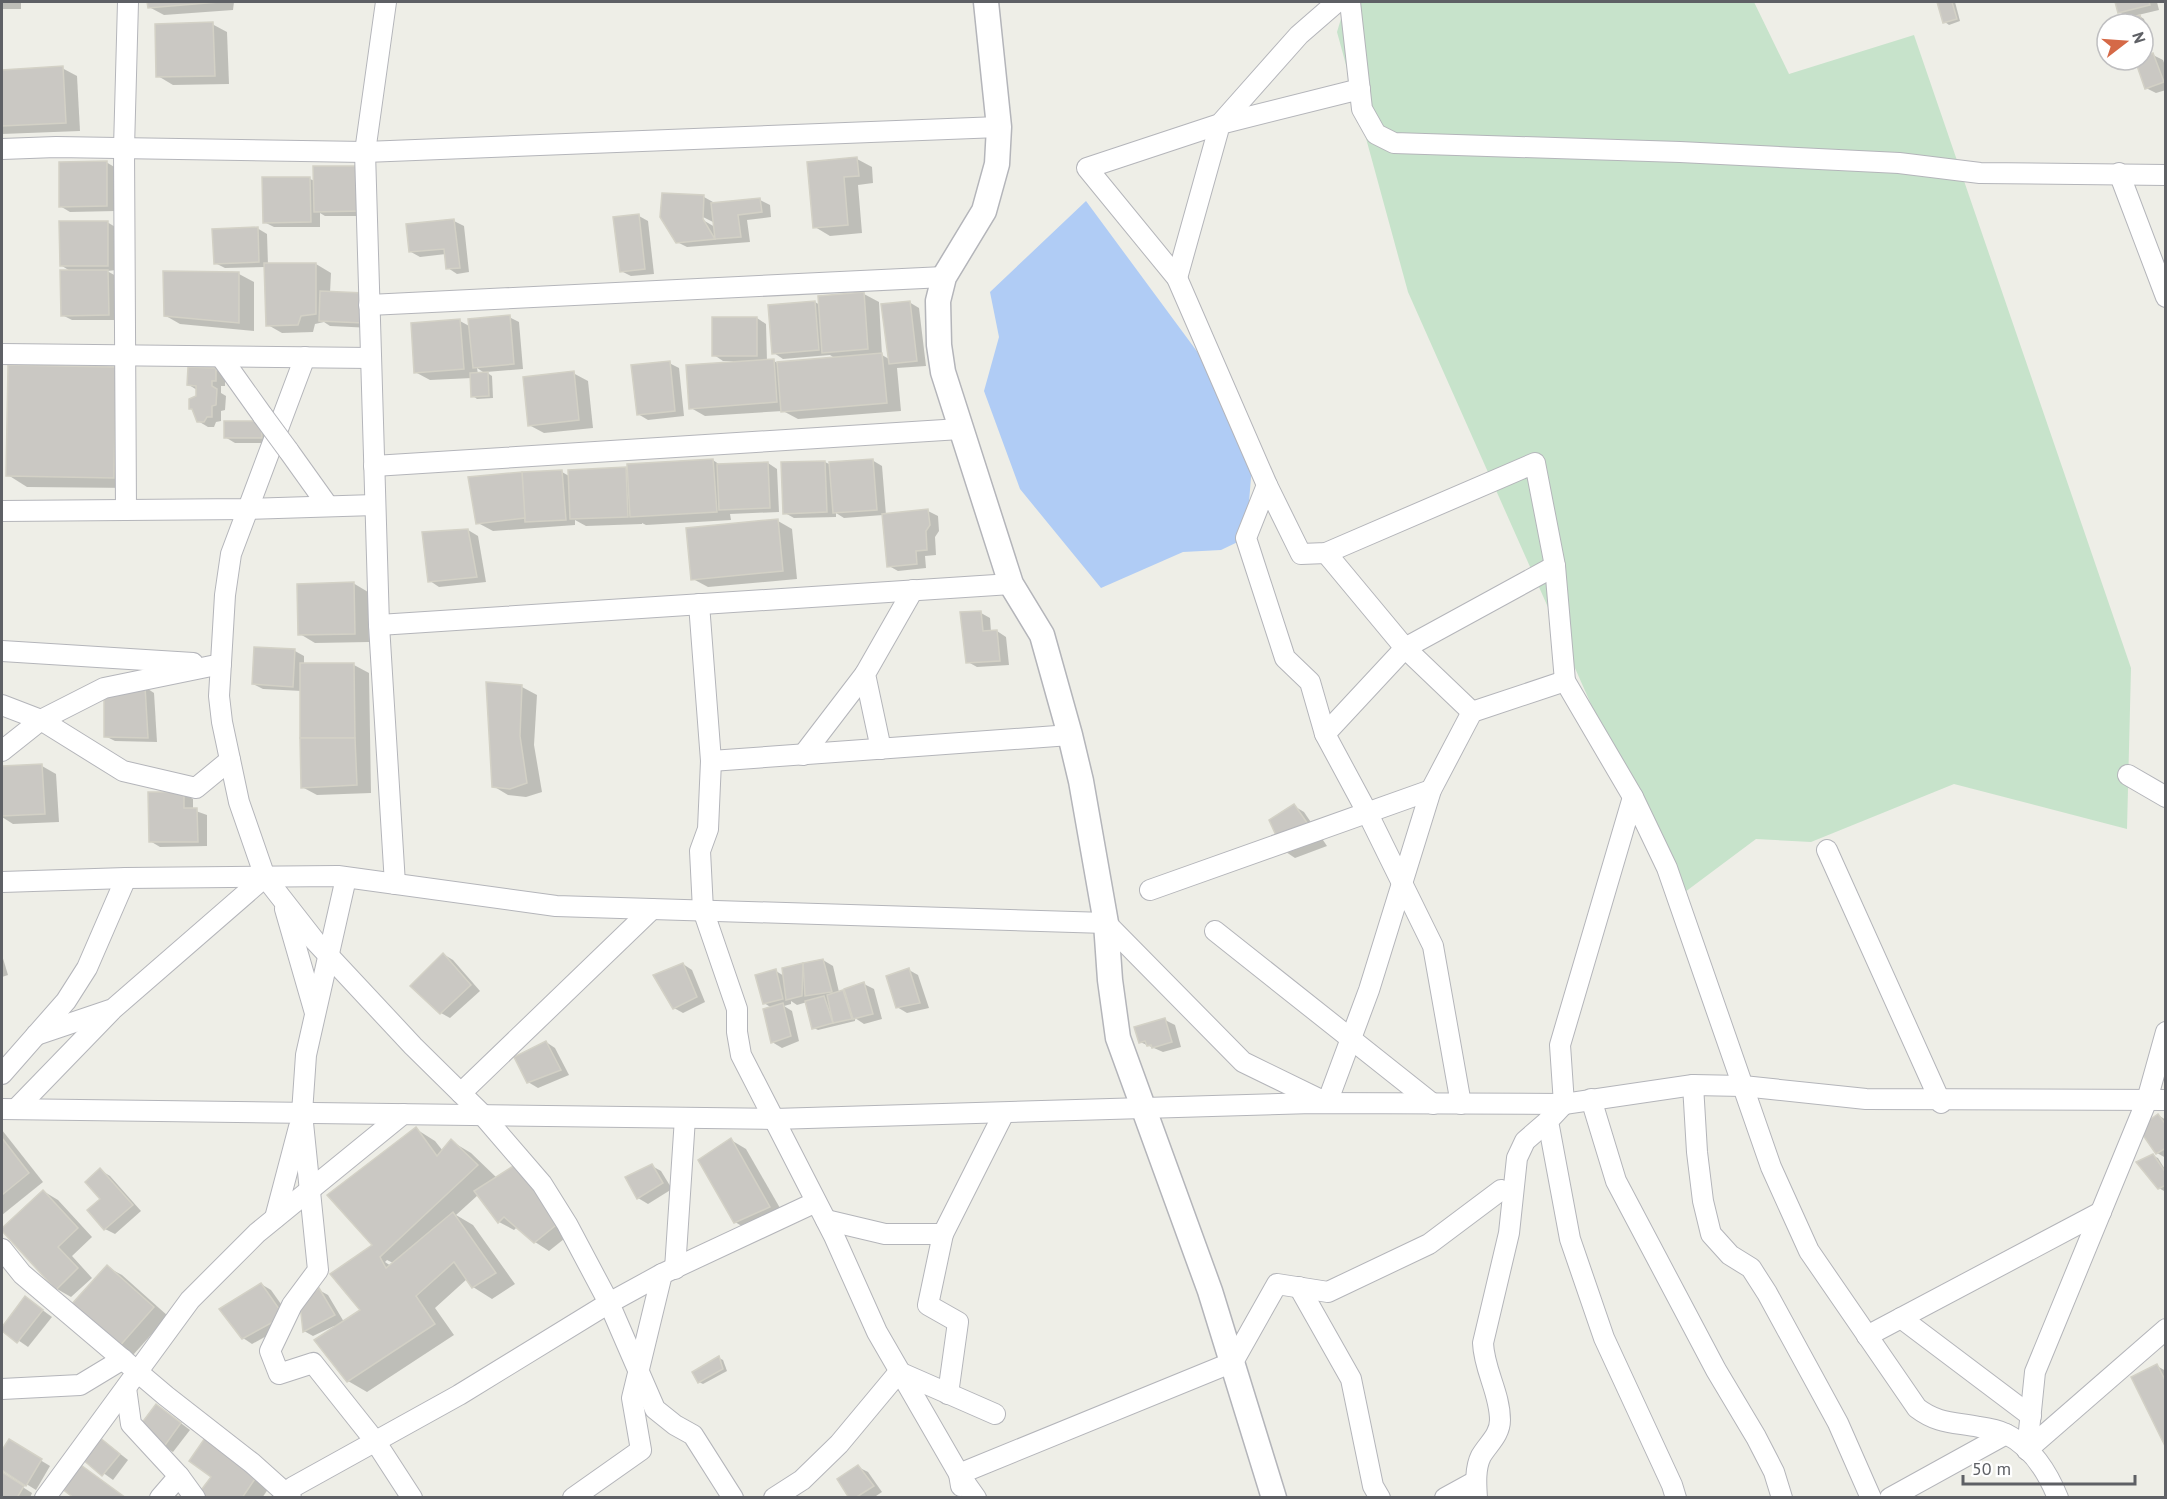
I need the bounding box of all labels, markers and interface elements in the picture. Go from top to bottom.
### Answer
north arrow [2095,12,2155,72]
text: N [2128,30,2150,46]
scale bar [1963,1448,2136,1486]
text: 50 m [1972,1457,2011,1480]

